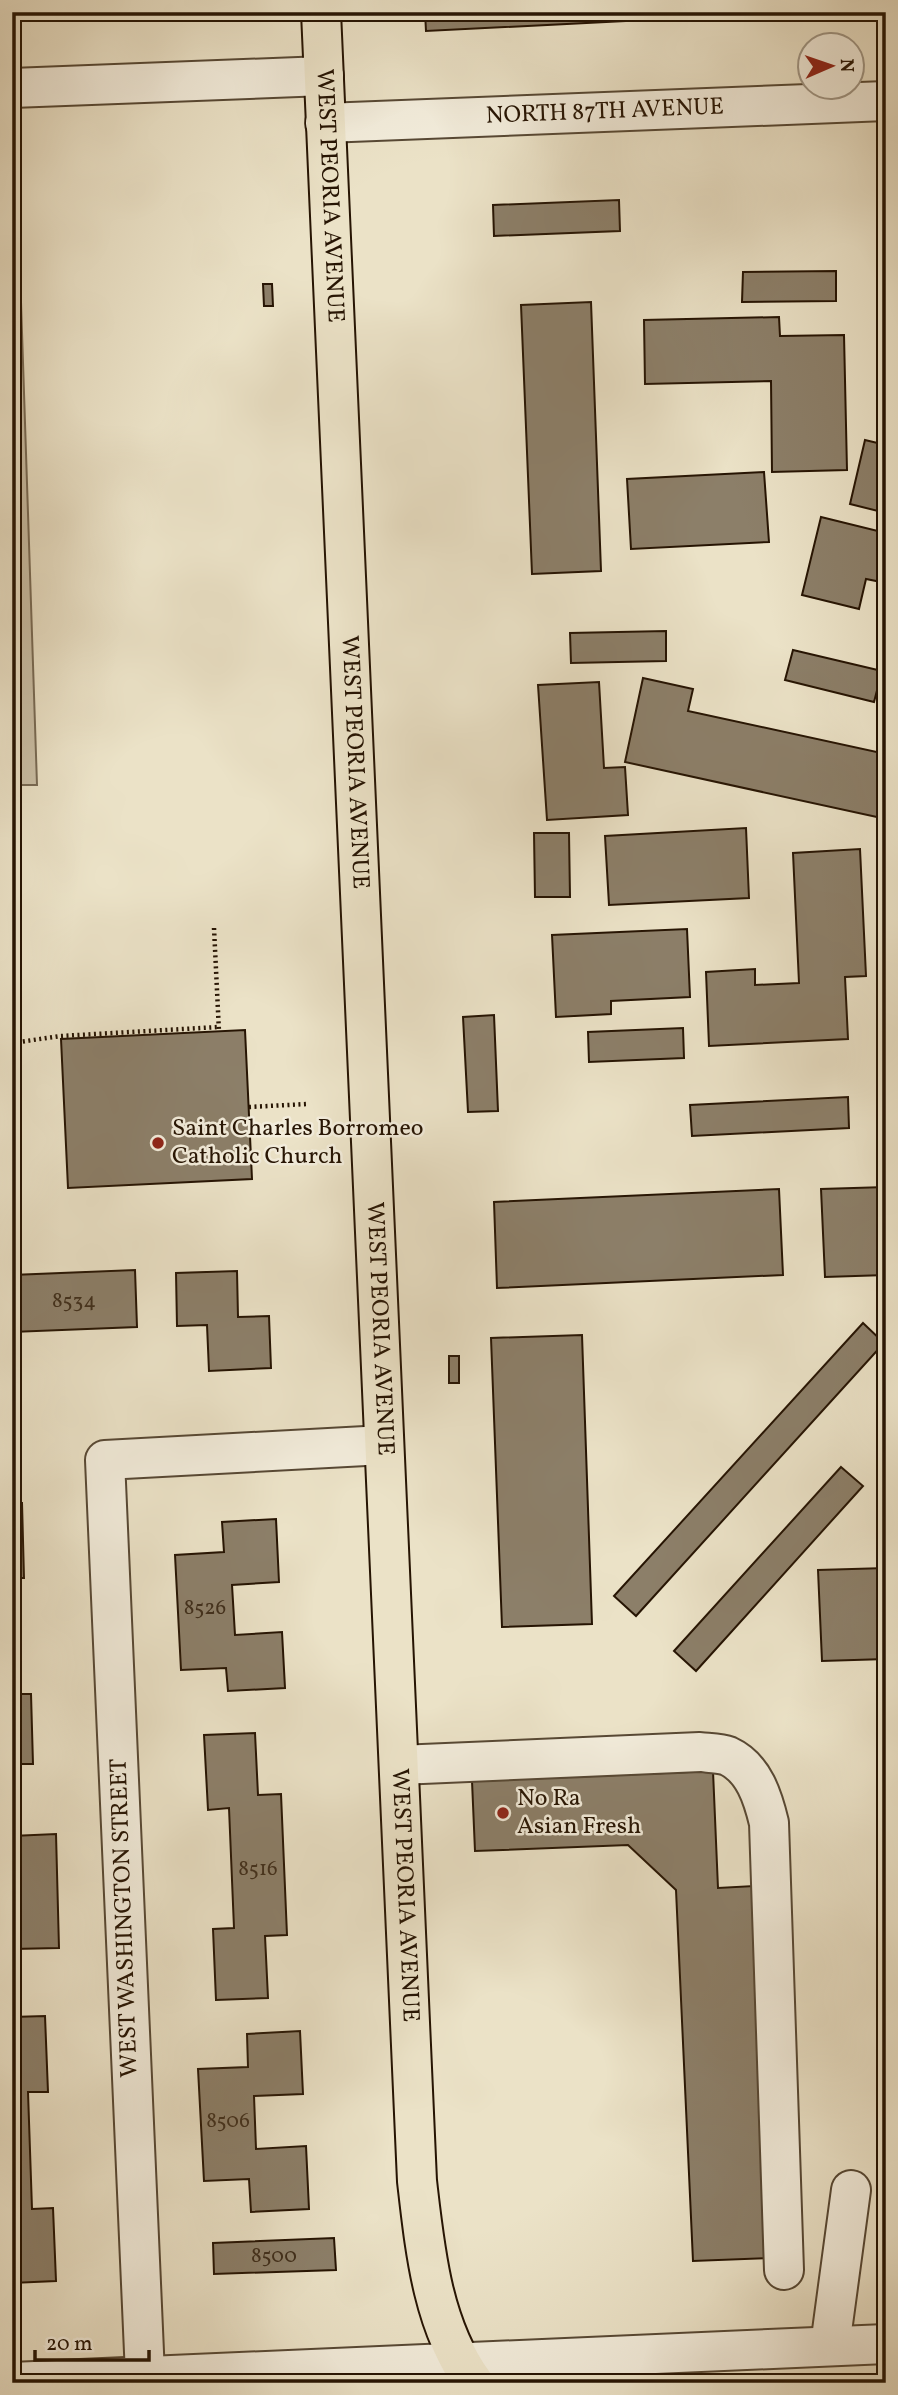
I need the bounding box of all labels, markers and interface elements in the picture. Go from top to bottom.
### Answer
north arrow [796,32,866,102]
text: N [833,58,859,73]
street label: WEST PEORIA AVENUE [307,68,352,324]
street label: NORTH 87TH AVENUE [485,90,725,134]
street label: WEST PEORIA AVENUE [332,635,377,890]
place label: Saint Charles Borromeo Catholic Church [172,1112,424,1174]
marker: Saint Charles Borromeo Catholic Church [150,1135,166,1151]
street label: WEST PEORIA AVENUE [357,1201,402,1456]
house number: 8534 [52,1287,96,1316]
house number: 8526 [184,1594,226,1623]
street label: WEST WASHINGTON STREET [102,1758,148,2078]
street label: WEST PEORIA AVENUE [382,1767,427,2023]
place label: No Ra Asian Fresh [517,1782,641,1844]
marker: No Ra Asian Fresh [495,1805,511,1821]
house number: 8516 [238,1855,278,1884]
house number: 8506 [206,2107,250,2136]
house number: 8500 [251,2242,297,2271]
scale bar [35,2318,149,2362]
text: 20 m [46,2330,92,2359]

